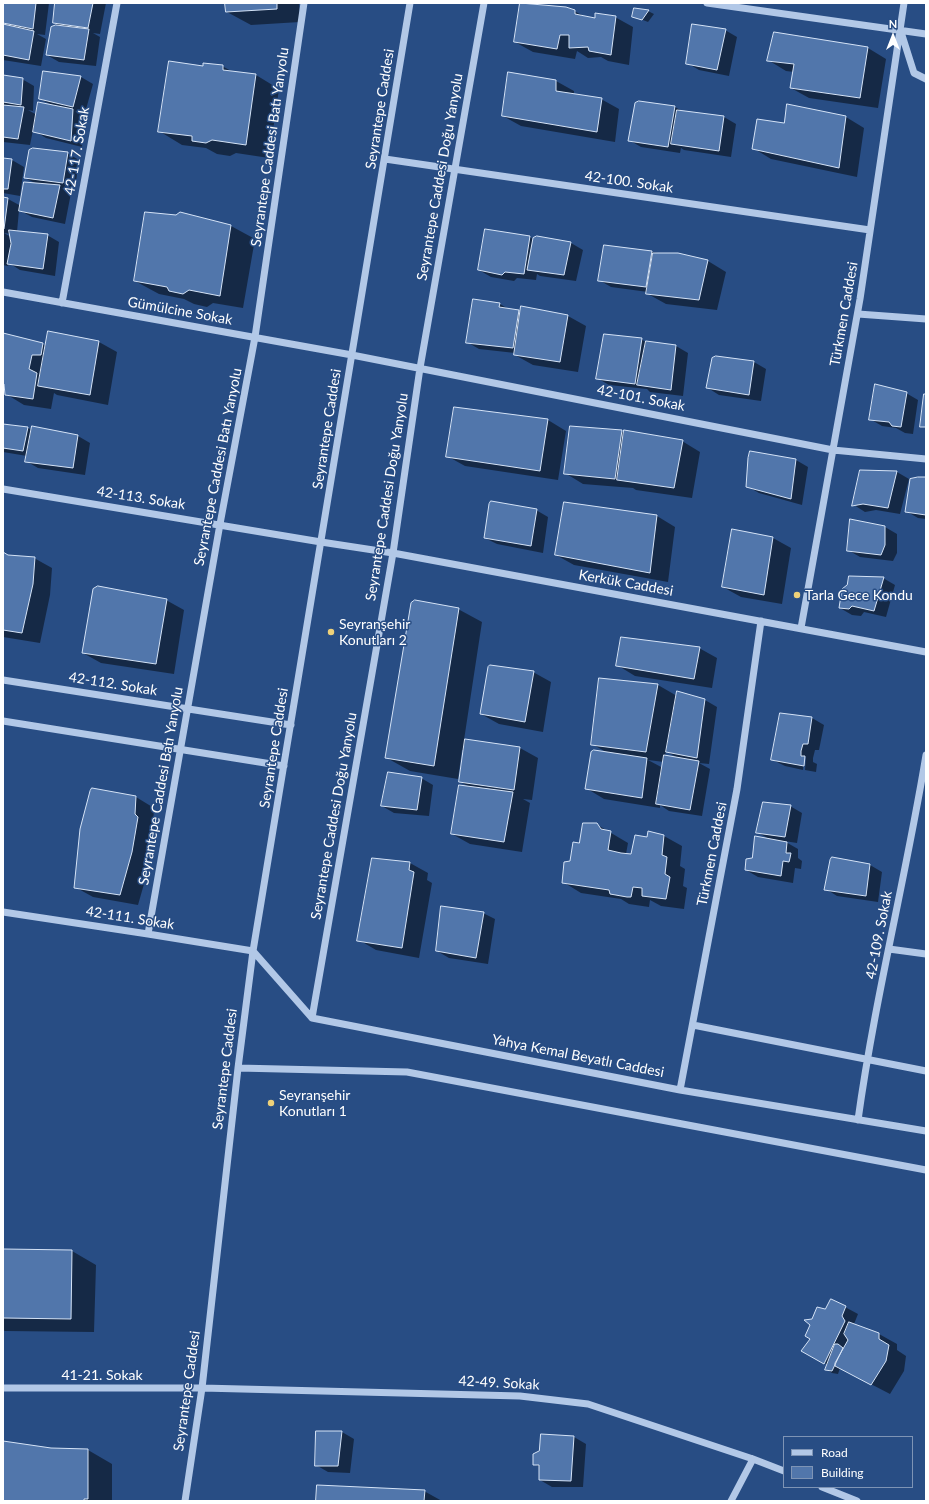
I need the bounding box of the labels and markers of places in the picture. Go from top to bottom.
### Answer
place label: Tarla Gece Kondu [805,587,913,603]
marker: Tarla Gece Kondu [792,590,802,600]
place label: Seyranşehir Konutları 2 [339,616,410,648]
marker: Seyranşehir Konutları 2 [326,627,336,637]
place label: Seyranşehir Konutları 1 [279,1087,350,1120]
marker: Seyranşehir Konutları 1 [266,1098,276,1108]

